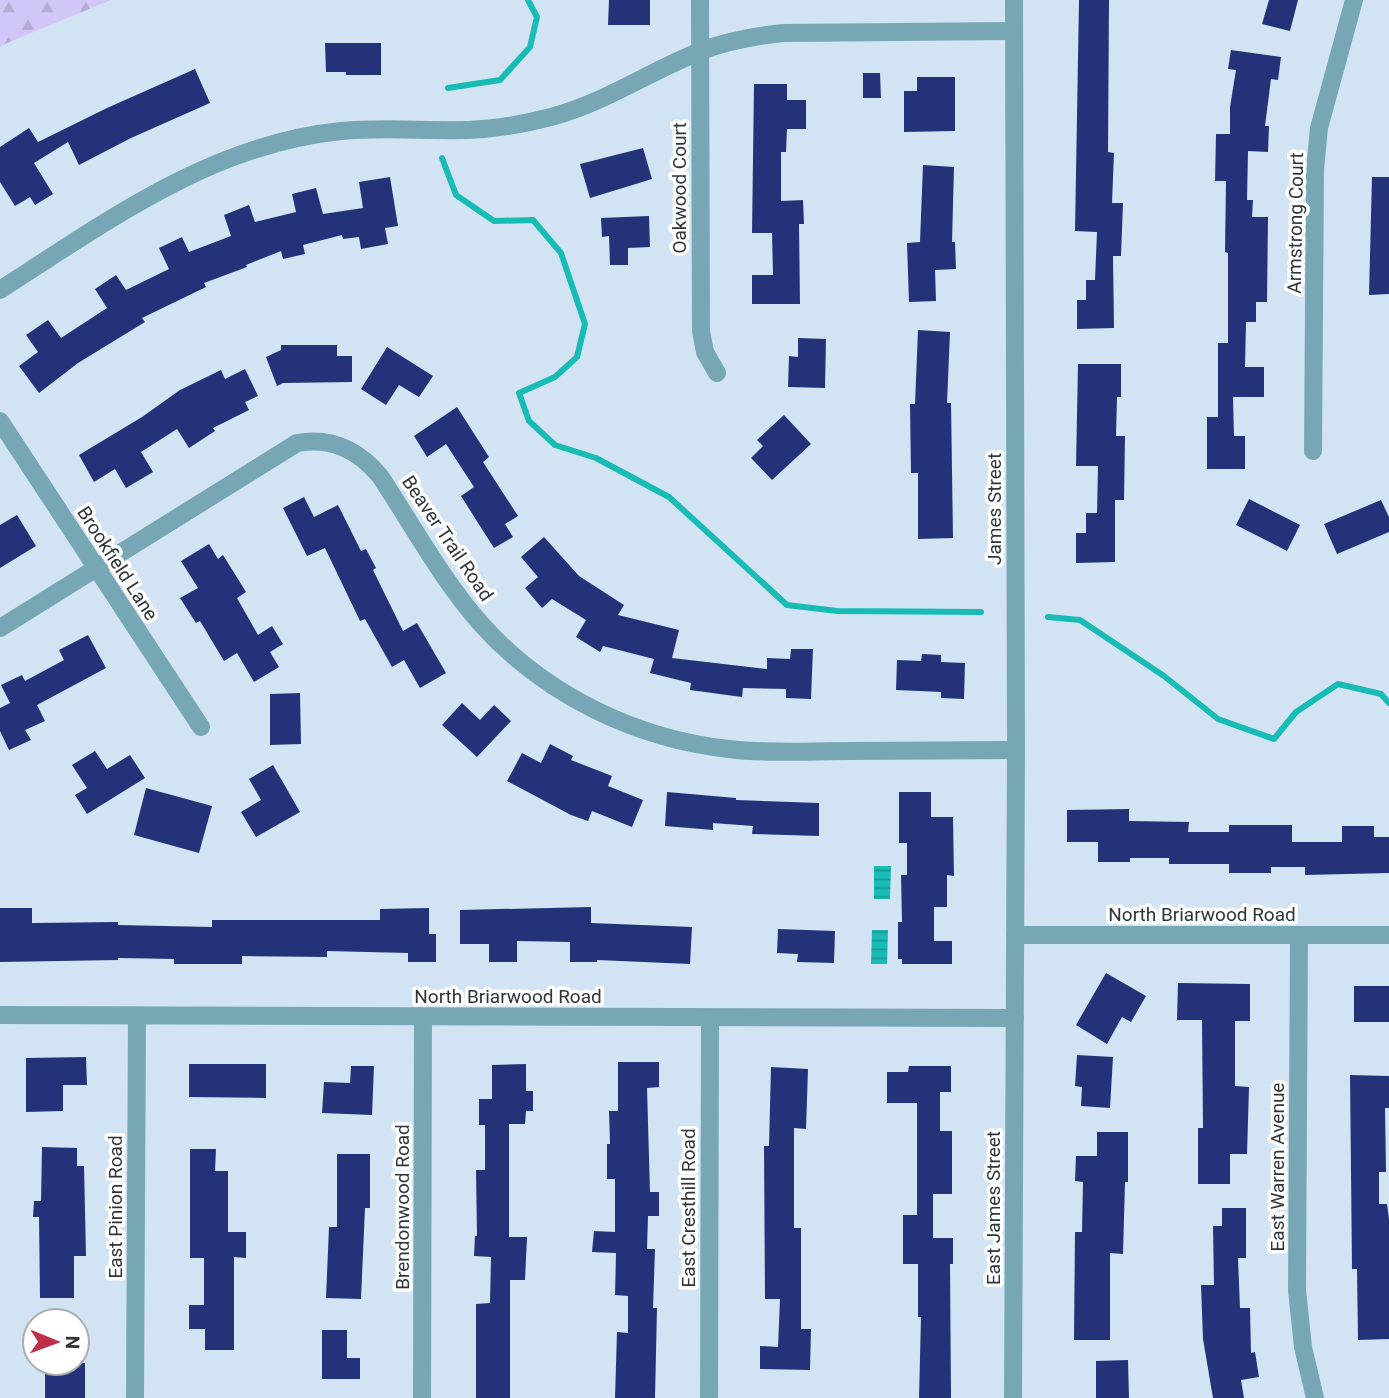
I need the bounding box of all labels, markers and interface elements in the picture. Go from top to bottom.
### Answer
street label: Oakwood Court [668,122,691,254]
street label: Armstrong Court [1283,152,1308,294]
street label: James Street [983,453,1006,565]
street label: Beaver Trail Road [397,471,498,605]
street label: Brookfield Lane [72,502,163,625]
street label: North Briarwood Road [1108,903,1296,926]
street label: North Briarwood Road [414,985,602,1008]
street label: East Warren Avenue [1266,1083,1289,1251]
street label: Brendonwood Road [391,1124,414,1290]
street label: East Cresthill Road [677,1128,700,1288]
street label: East James Street [982,1131,1005,1285]
street label: East Pinion Road [104,1135,127,1279]
north arrow [21,1307,91,1377]
text: N [61,1335,84,1349]

